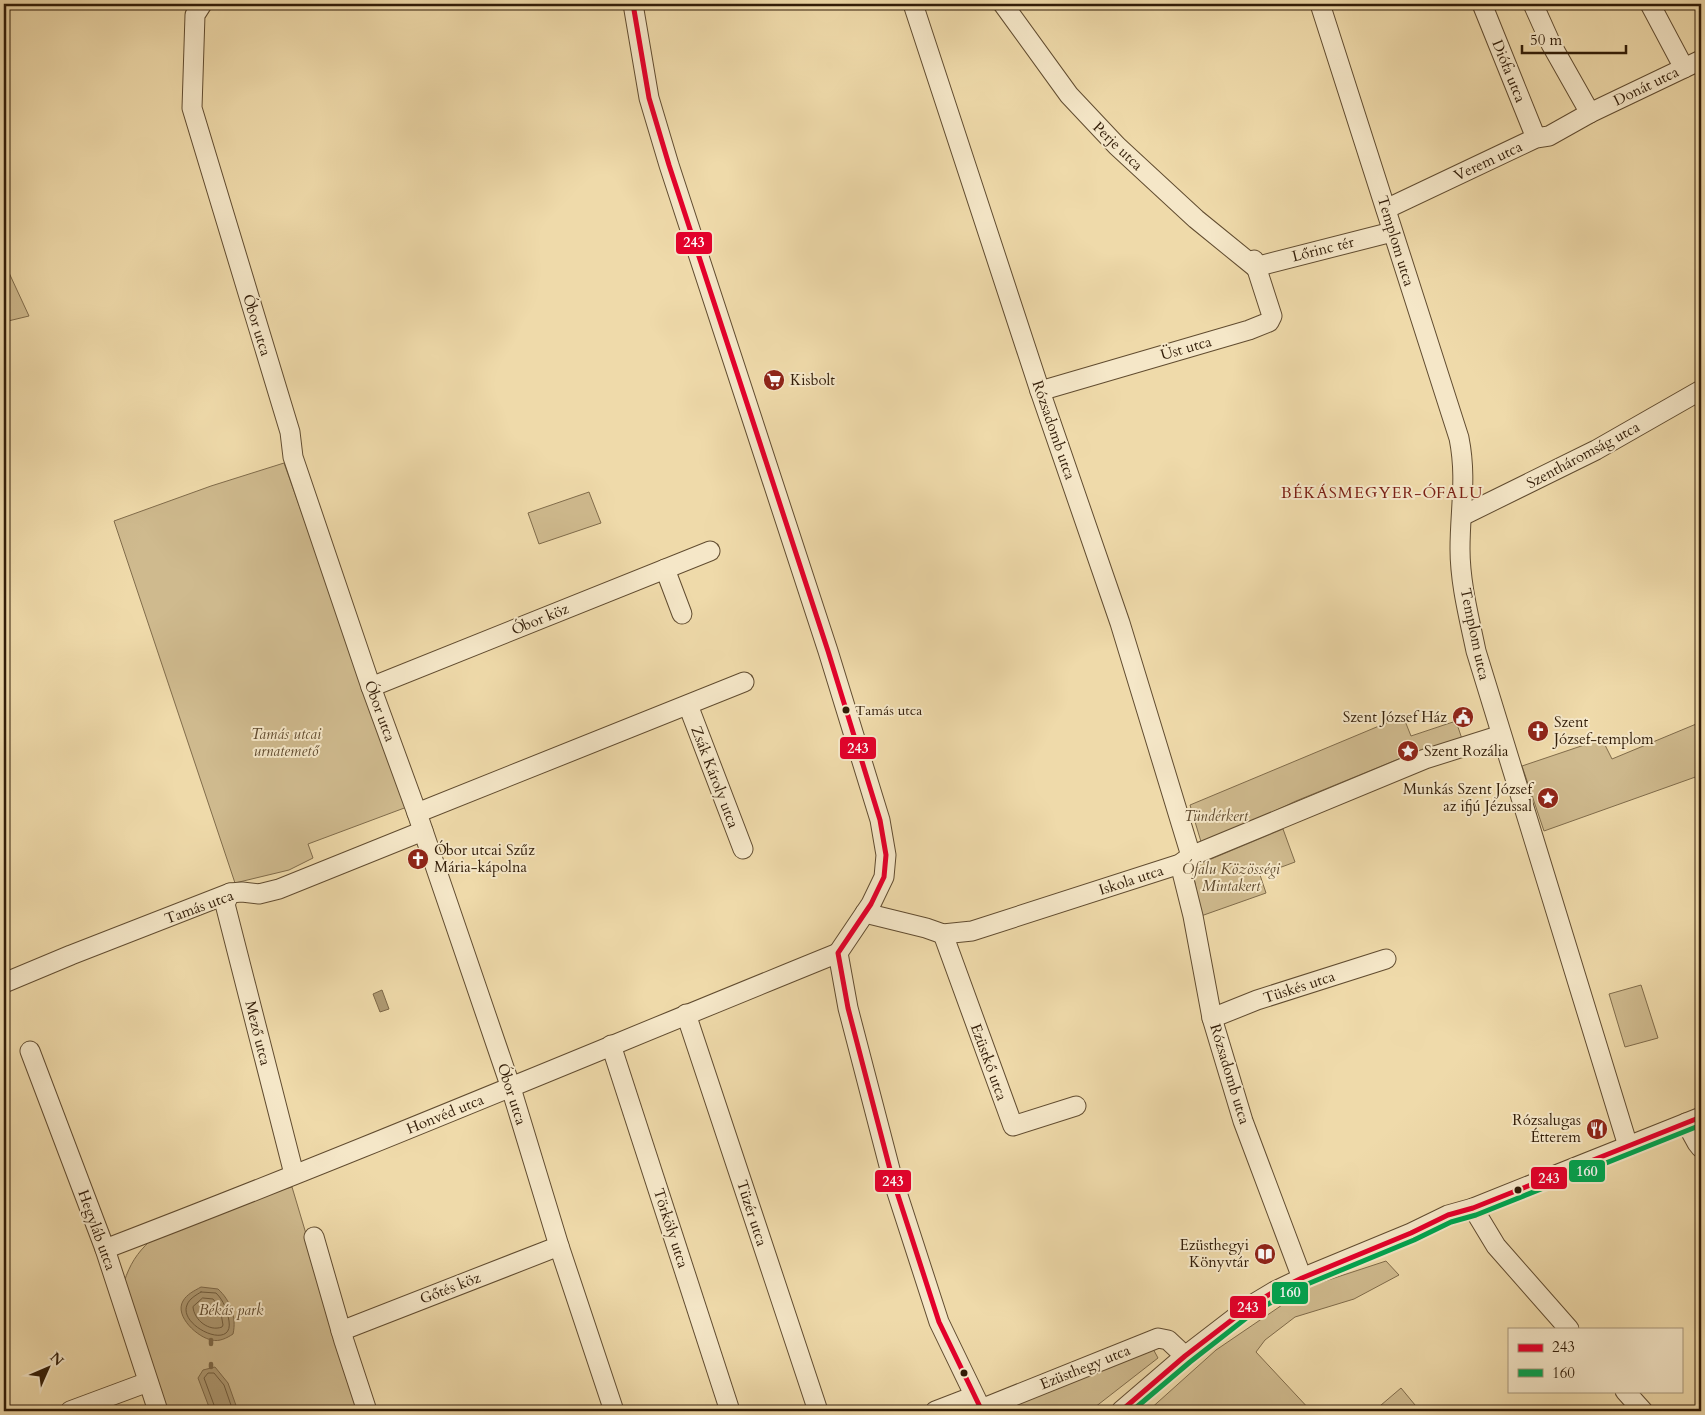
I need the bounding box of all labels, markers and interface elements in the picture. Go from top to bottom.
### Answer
scale bar [1522,22,1626,54]
text: 50 m [1530,30,1562,50]
street label: Diófa utca [1487,37,1531,106]
street label: Donát utca [1610,61,1682,110]
street label: Perje utca [1089,117,1148,175]
street label: Verem utca [1451,136,1526,186]
street label: Templom utca [1373,193,1419,289]
line badge: 243 [675,231,713,255]
street label: Lőrinc tér [1290,232,1357,266]
text: 243 [683,233,705,252]
street label: Óbor utca [238,292,276,359]
street label: Üst utca [1158,331,1214,365]
supermarket icon: Kisbolt [762,368,786,392]
place label: Kisbolt [790,370,835,390]
street label: Rózsadomb utca [1028,378,1081,483]
street label: Szentháromság utca [1523,416,1644,493]
district label: BÉKÁSMEGYER-ÓFALU [1281,482,1483,504]
street label: Templom utca [1456,586,1495,682]
street label: Óbor köz [508,598,572,640]
street label: Óbor utca [360,678,400,745]
place label: Tamás utca [855,701,922,720]
marker: Tamás utca [841,705,851,715]
public building icon: Szent József Ház [1451,705,1475,729]
place label: Szent József Ház [1343,707,1447,727]
place label: Szent József-templom [1552,712,1654,749]
church icon: Szent József-templom [1526,719,1550,743]
street label: Zsák Károly utca [686,723,744,831]
park label: Tamás utcai urnatemető [251,724,322,761]
line badge: 243 [839,736,877,760]
text: 243 [847,739,869,758]
place icon: Szent Rozália [1396,739,1420,763]
place label: Szent Rozália [1424,741,1509,761]
place label: Munkás Szent József az ifjú Jézussal [1403,779,1534,816]
place icon: Munkás Szent József az ifjú Jézussal [1536,786,1560,810]
park label: Tündérkert [1184,806,1249,826]
place label: Óbor utcai Szűz Mária-kápolna [434,840,535,877]
church icon: Óbor utcai Szűz Mária-kápolna [406,847,430,871]
park label: Ófalu Közösségi Mintakert [1182,859,1281,896]
street label: Iskola utca [1096,860,1166,900]
street label: Tamás utca [162,885,237,929]
street label: Tüskés utca [1261,966,1338,1008]
street label: Mező utca [240,999,276,1068]
street label: Ezüstkő utca [966,1021,1012,1104]
street label: Rózsadomb utca [1205,1021,1255,1127]
street label: Óbor utca [493,1061,532,1128]
street label: Honvéd utca [403,1089,487,1139]
place label: Rózsalugas Étterem [1512,1110,1581,1147]
restaurant icon: Rózsalugas Étterem [1585,1117,1609,1141]
line badge: 160 [1568,1159,1606,1183]
text: 160 [1576,1162,1598,1181]
line badge: 243 [1530,1166,1568,1190]
line badge: 243 [874,1169,912,1193]
text: 243 [1538,1169,1560,1188]
text: 243 [882,1172,904,1191]
street label: Tüzér utca [732,1177,772,1249]
unlabelled marker [1513,1185,1523,1195]
street label: Törköly utca [649,1186,693,1271]
street label: Hegyláb utca [73,1187,121,1274]
place label: Ezüsthegyi Könyvtár [1179,1235,1250,1272]
library icon: Ezüsthegyi Könyvtár [1253,1242,1277,1266]
street label: Gőtés köz [417,1267,483,1309]
line badge: 160 [1271,1281,1309,1305]
text: 160 [1279,1283,1301,1302]
line badge: 243 [1229,1295,1267,1319]
text: 243 [1237,1298,1259,1317]
park label: Békás park [199,1300,264,1320]
legend [1508,1328,1682,1392]
text: 243 [1552,1337,1575,1357]
street label: Ezüsthegy utca [1037,1340,1134,1394]
north arrow [22,1342,72,1392]
text: N [46,1348,68,1370]
text: 160 [1552,1363,1575,1383]
unlabelled marker [959,1368,969,1378]

